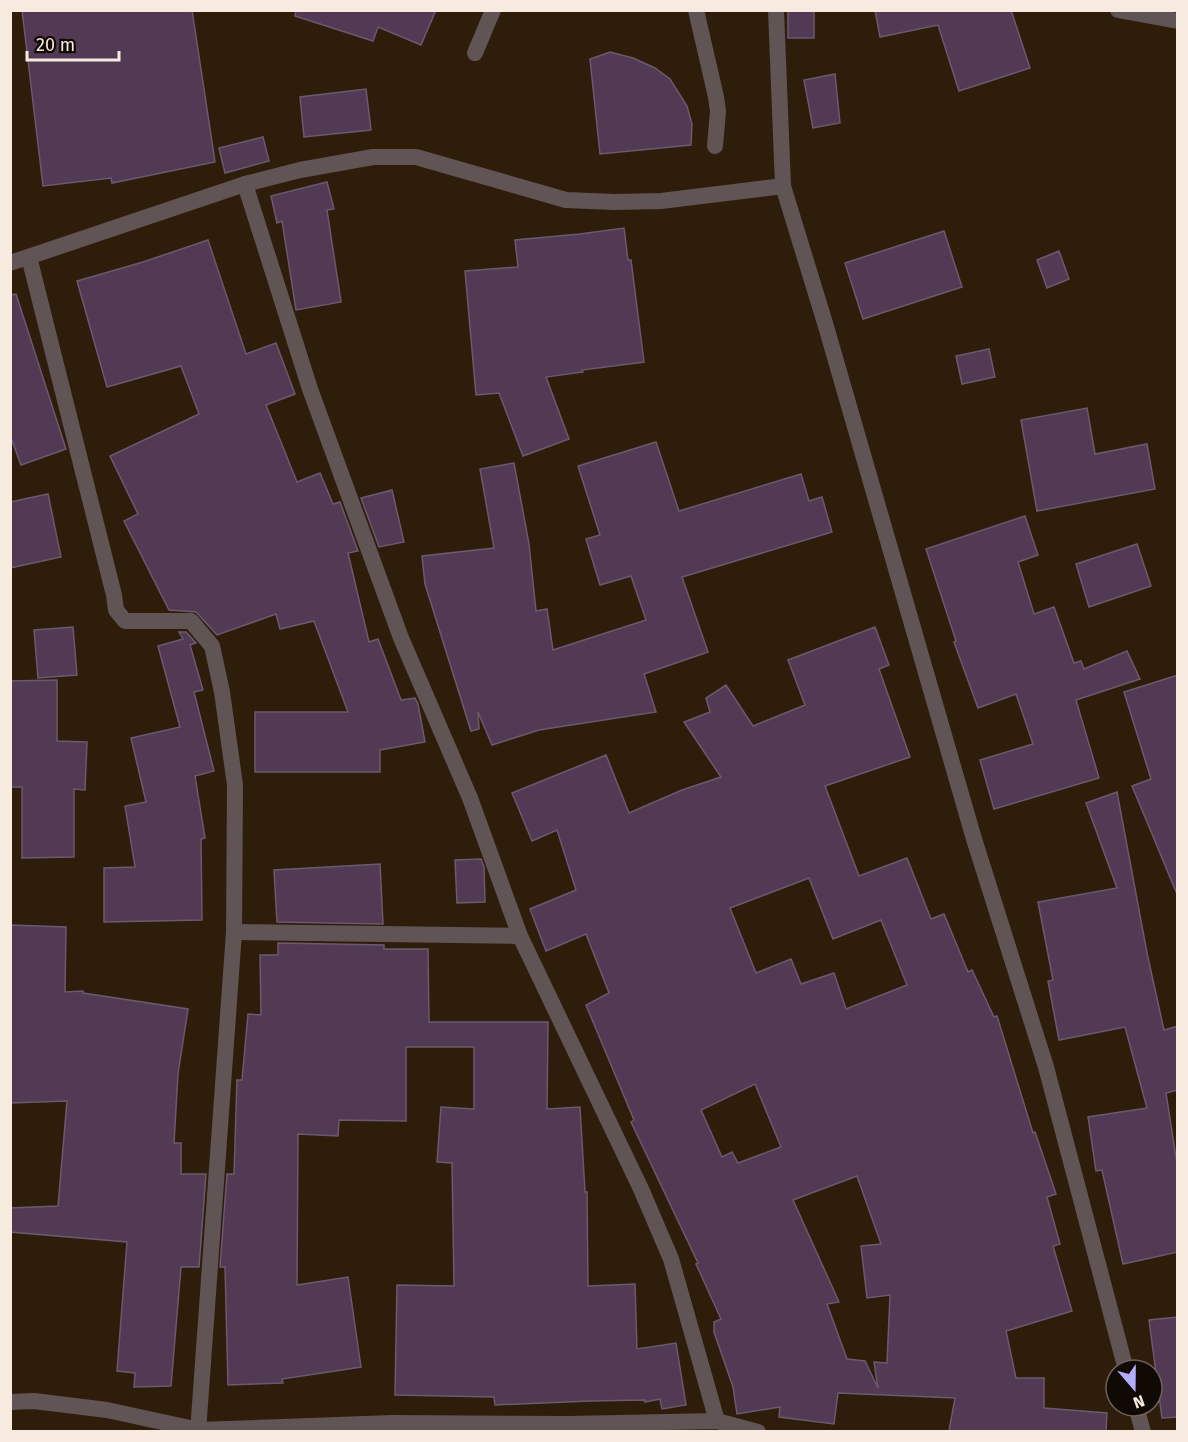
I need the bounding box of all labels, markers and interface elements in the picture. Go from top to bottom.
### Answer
scale bar [27,24,118,62]
text: 20 m [36,34,75,56]
north arrow [1104,1358,1164,1418]
text: N [1131,1391,1147,1412]

